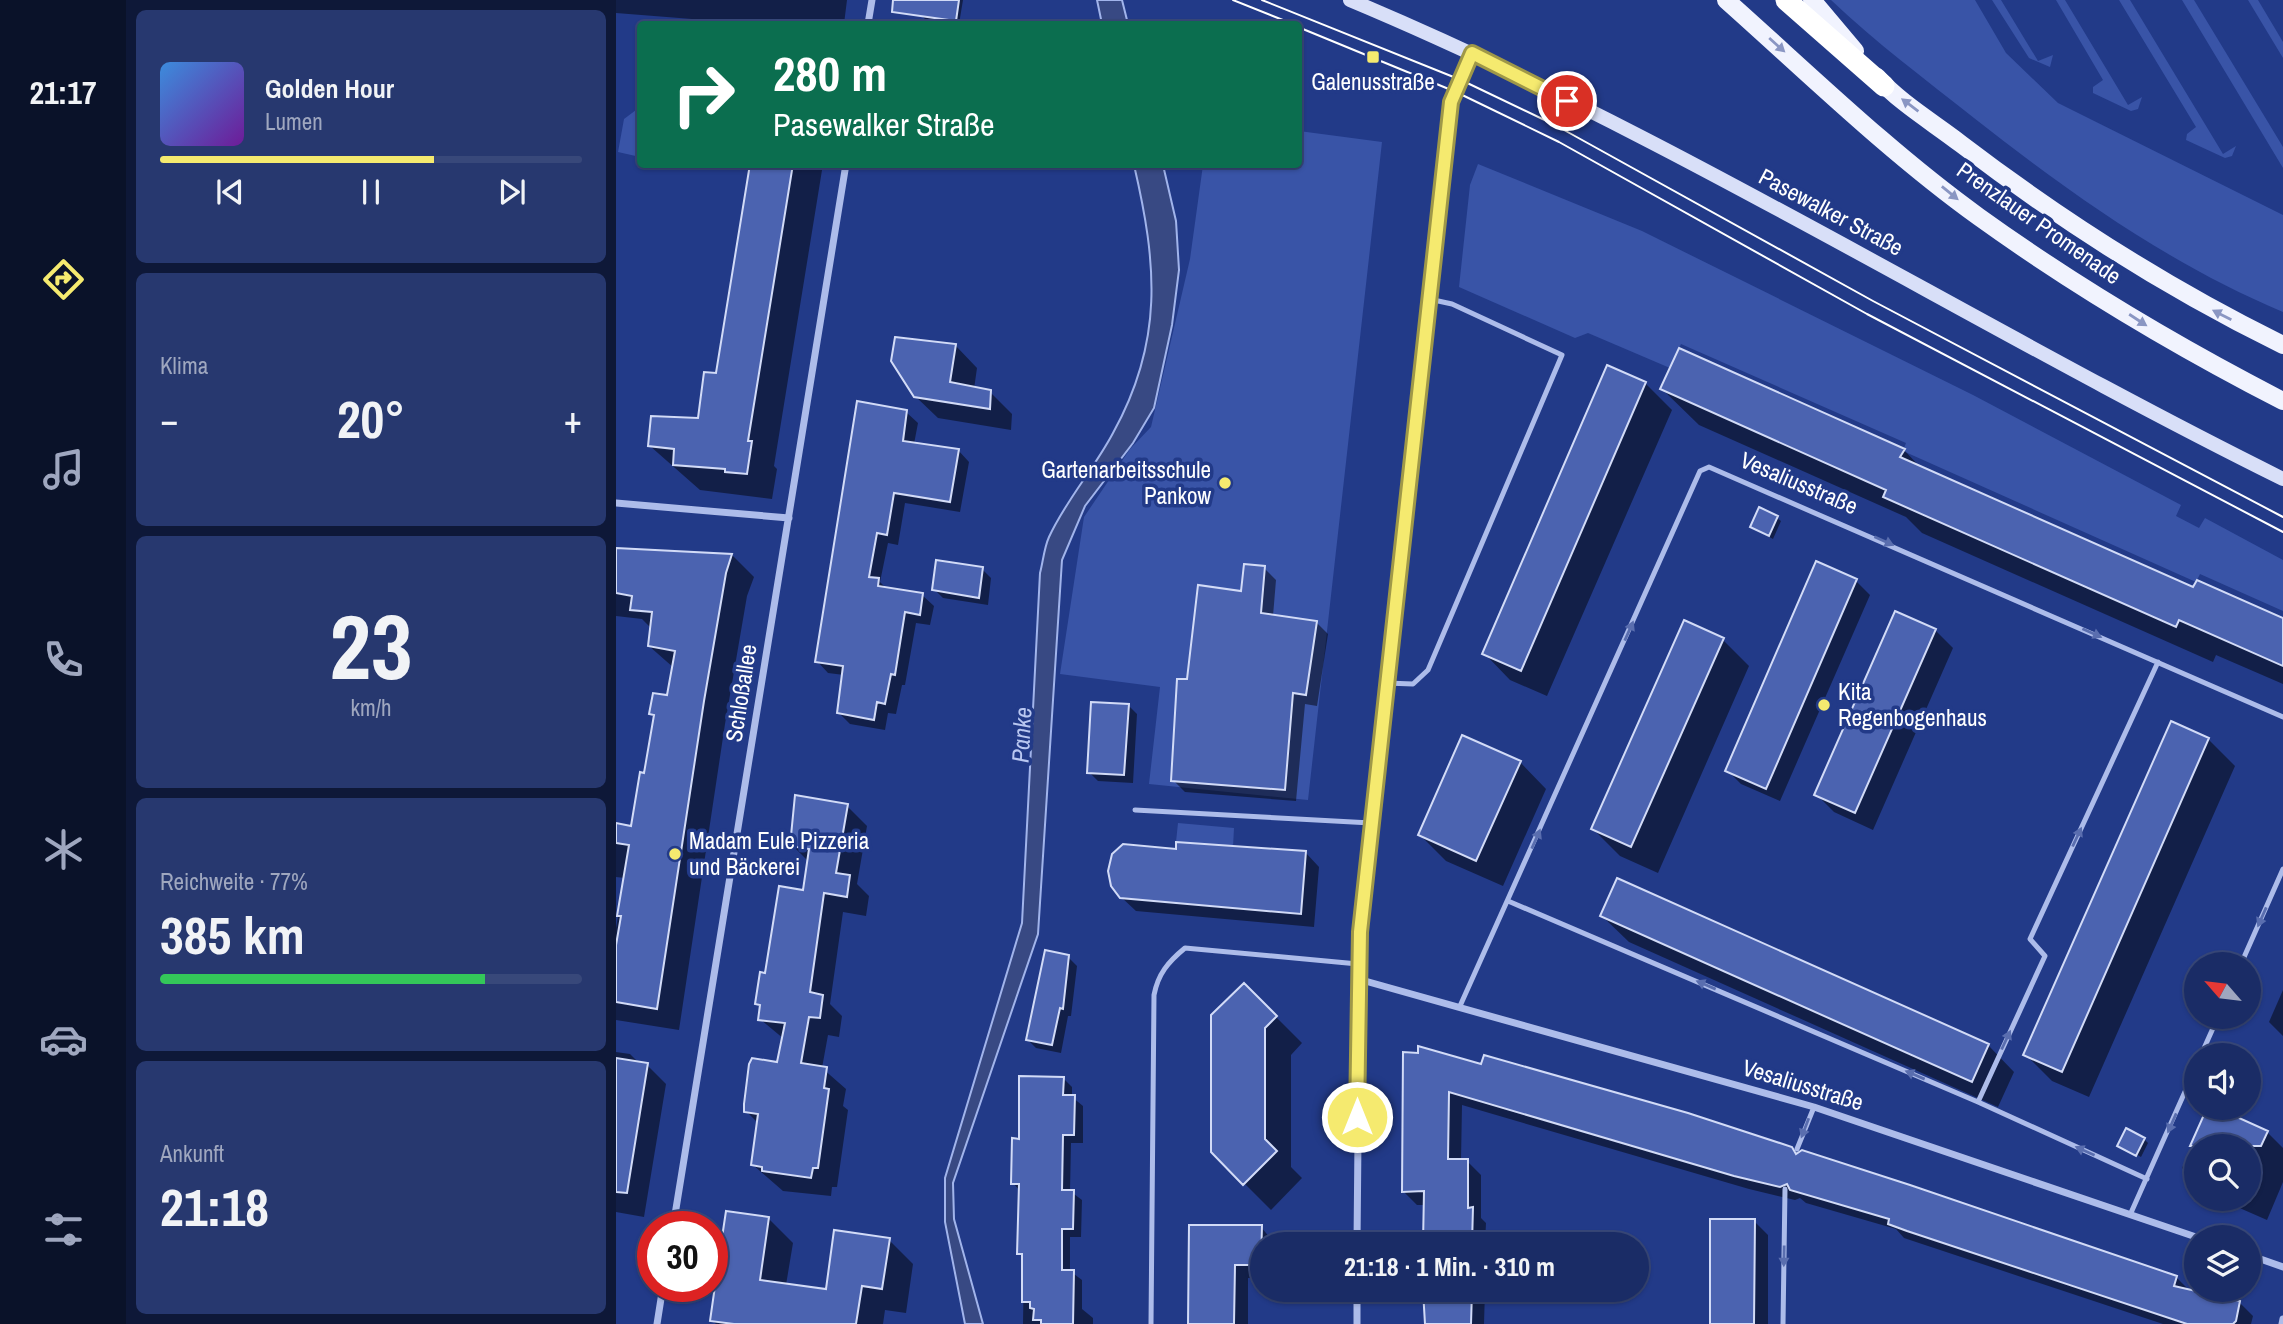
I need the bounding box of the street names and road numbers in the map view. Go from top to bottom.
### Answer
street label: Prenzlauer Promenade [1951,154,2128,291]
street label: Pasewalker Straße [1754,160,1909,263]
street label: Vesaliusstraße [1736,444,1863,521]
street label: Schloßallee [717,642,764,744]
street label: Vesaliusstraße [1739,1051,1867,1118]

